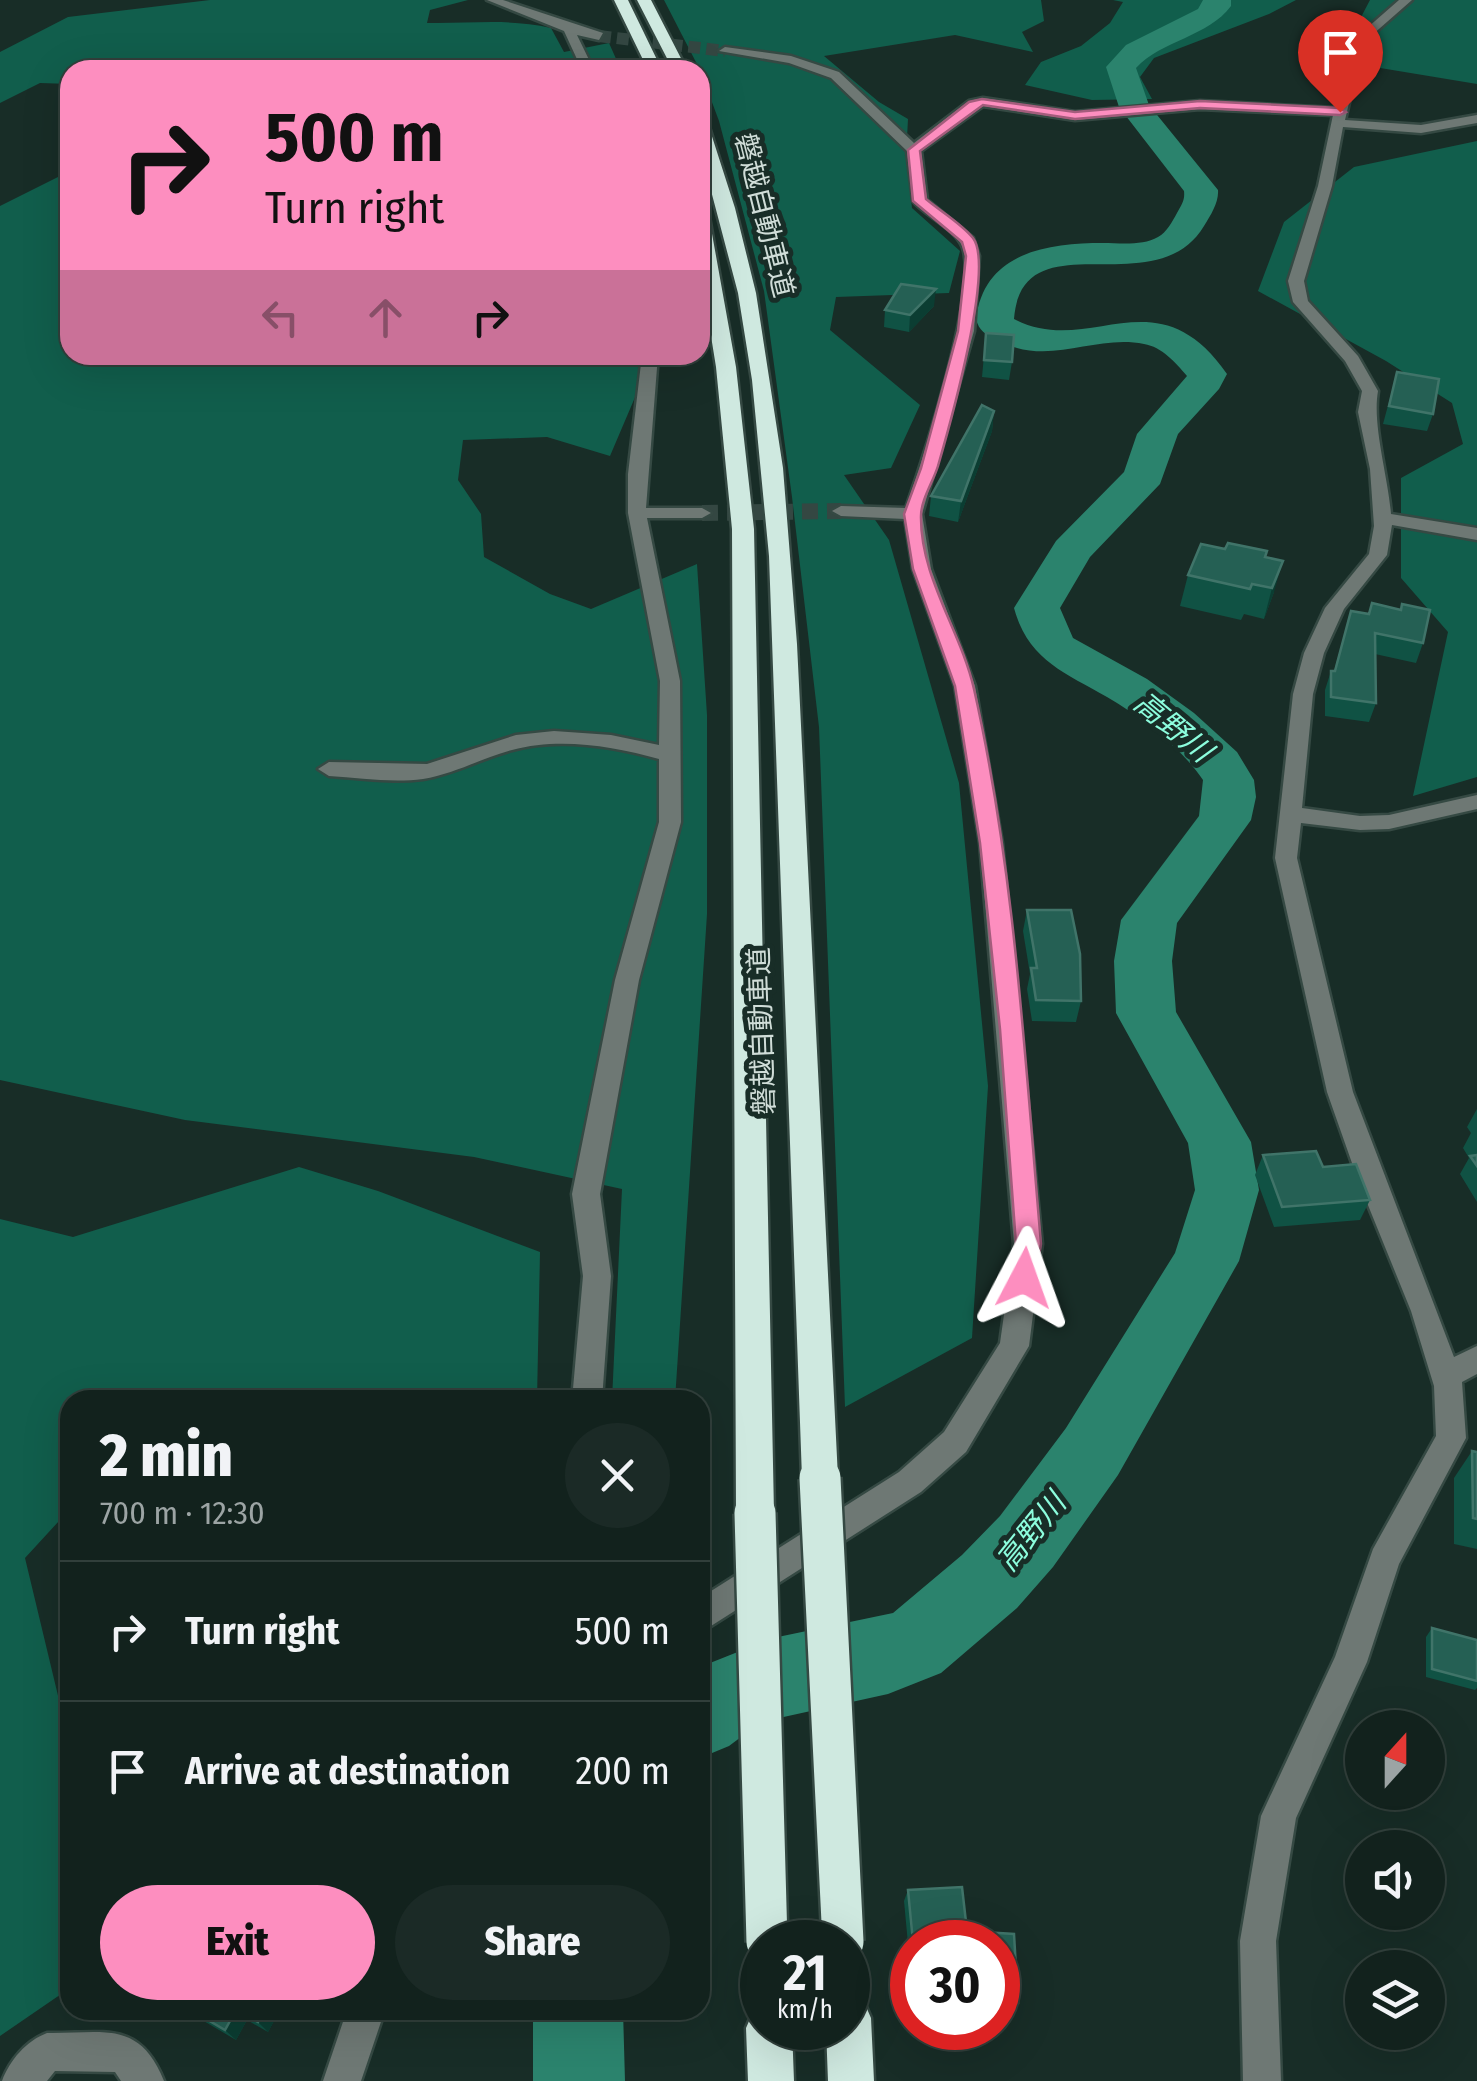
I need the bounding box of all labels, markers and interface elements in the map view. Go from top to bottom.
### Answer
pin [1298,10,1383,113]
icon: arrive [1313,25,1368,80]
text: 500 m [265,96,444,180]
icon: right [100,100,230,230]
street label: 磐越自動車道 [728,130,801,301]
text: Turn right [265,181,444,235]
icon: left [253,290,308,345]
icon: ahead [358,290,413,345]
icon: right [463,290,518,345]
water label: 高野川 [1127,684,1221,772]
street label: 磐越自動車道 [742,946,781,1116]
position arrow [972,1226,1076,1330]
text: 2 min [100,1420,233,1492]
button: close [565,1423,670,1528]
water label: 高野川 [989,1483,1075,1578]
text: 700 m · 12:30 [100,1494,265,1532]
icon: right [100,1604,155,1659]
text: Turn right [185,1608,339,1654]
text: 500 m [575,1608,670,1654]
north arrow [1345,1710,1445,1810]
map controls [1345,1710,1445,2050]
icon: arrive [100,1744,155,1799]
text: Arrive at destination [185,1748,510,1794]
text: 200 m [575,1748,670,1794]
button: sound [1345,1830,1445,1930]
button: Exit [100,1885,375,2000]
button: Share [395,1885,670,2000]
speed limit sign: 30 [890,1920,1020,2050]
text: 21 [783,1943,827,2003]
button: layers [1345,1950,1445,2050]
text: km/h [777,1995,833,2025]

